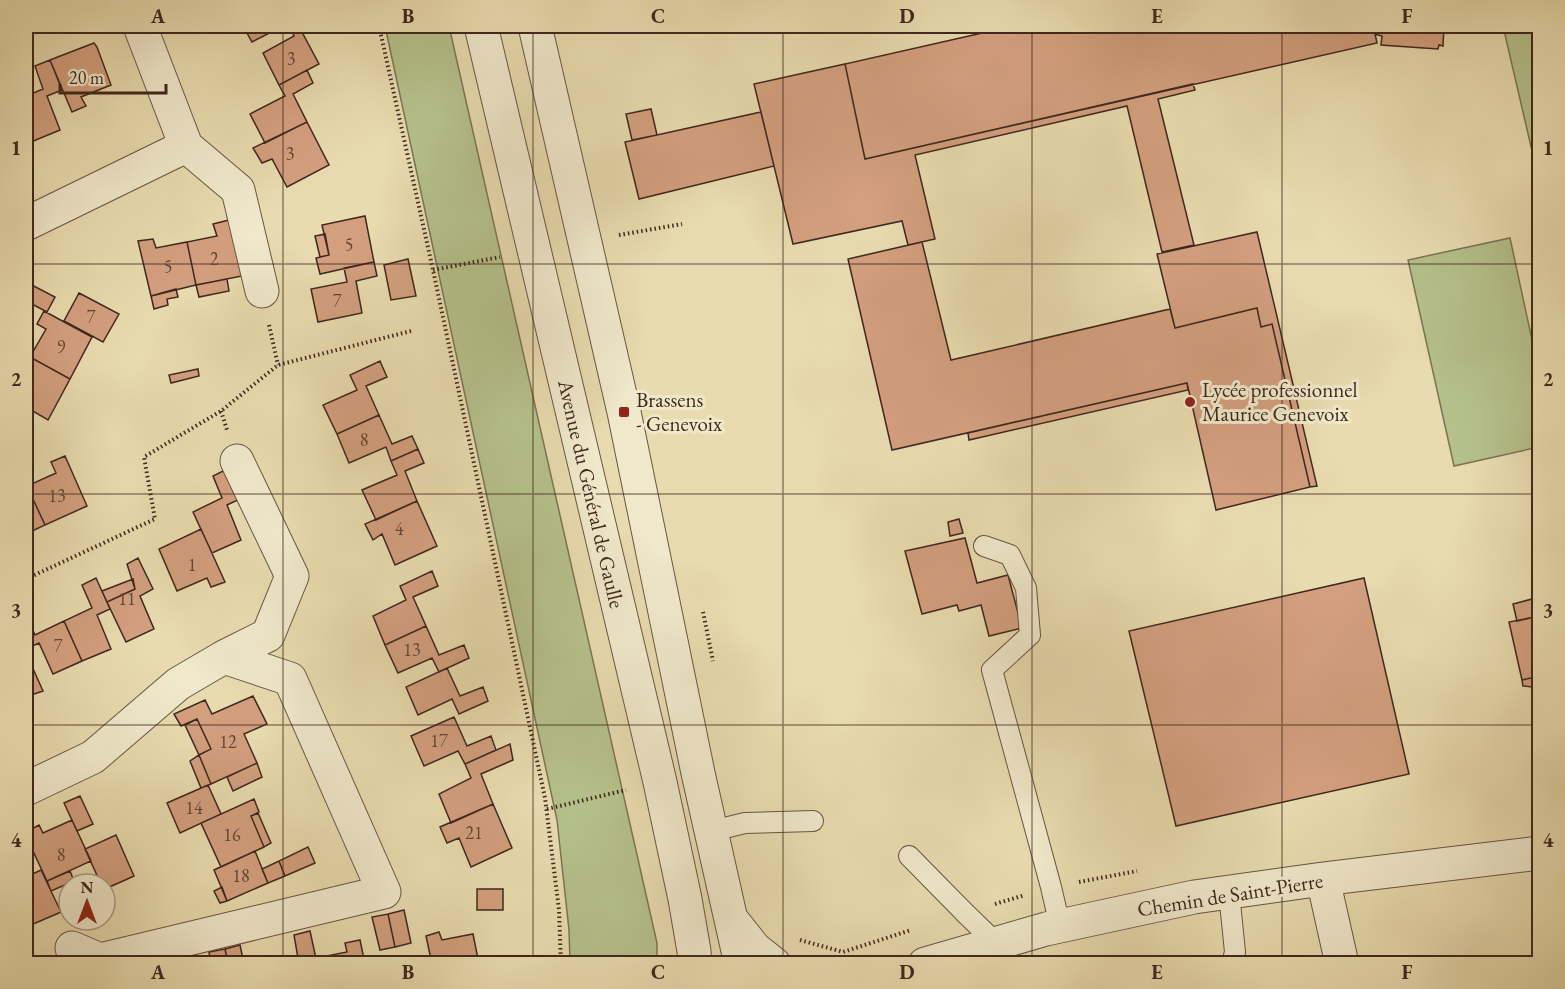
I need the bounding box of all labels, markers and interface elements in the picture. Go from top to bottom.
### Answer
text: A [150,3,166,29]
text: B [402,3,414,29]
text: C [651,3,665,29]
text: D [899,3,915,29]
text: E [1151,3,1163,29]
text: F [1402,3,1413,29]
house number: 3 [287,47,295,70]
scale bar [60,57,166,95]
text: 20 m [69,66,104,89]
text: 1 [11,135,21,161]
text: 1 [1543,135,1553,161]
house number: 3 [286,142,294,165]
house number: 5 [345,233,353,256]
house number: 2 [210,247,219,270]
house number: 5 [164,255,172,278]
house number: 7 [333,289,342,312]
house number: 7 [87,305,96,328]
house number: 9 [57,335,66,358]
text: 2 [11,366,22,392]
text: 2 [1543,366,1554,392]
street label: Avenue du Général de Gaulle [552,376,631,611]
place label: Lycée professionnel Maurice Genevoix [1202,376,1358,427]
place label: Brassens - Genevoix [636,386,722,437]
marker: Lycée professionnel Maurice Genevoix [1183,395,1197,409]
marker: Brassens - Genevoix [617,405,631,419]
house number: 8 [360,428,368,451]
house number: 13 [48,484,66,507]
house number: 4 [395,517,404,540]
house number: 1 [188,553,196,576]
house number: 11 [118,587,136,610]
text: 3 [11,597,21,623]
text: 3 [1543,597,1553,623]
house number: 7 [54,634,63,657]
house number: 13 [403,638,421,661]
house number: 17 [430,729,448,752]
house number: 12 [219,730,237,753]
house number: 14 [185,796,203,819]
house number: 21 [465,821,483,844]
house number: 16 [223,823,241,846]
text: 4 [11,827,22,853]
text: 4 [1543,827,1554,853]
house number: 8 [57,843,65,866]
house number: 18 [232,864,250,887]
street label: Chemin de Saint-Pierre [1135,867,1325,923]
north arrow [57,872,117,932]
text: N [81,877,94,898]
text: A [150,959,166,985]
text: B [402,959,414,985]
text: C [651,959,665,985]
text: D [899,959,915,985]
text: E [1151,959,1163,985]
text: F [1402,959,1413,985]

